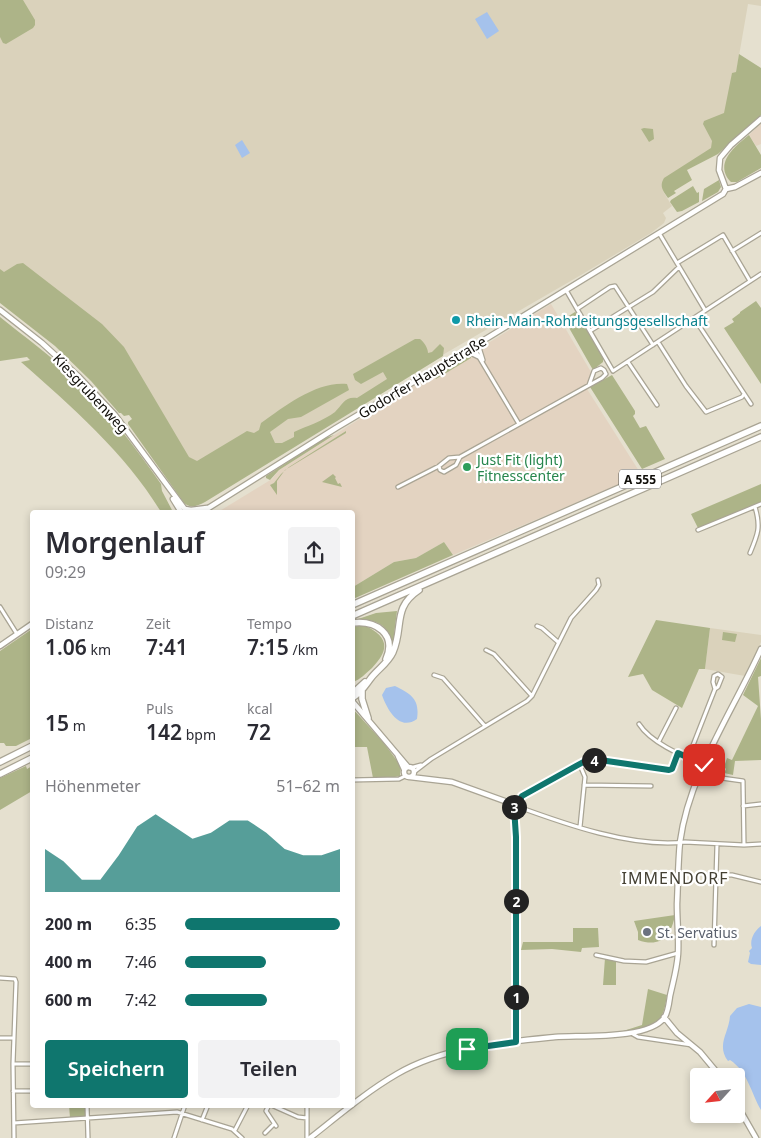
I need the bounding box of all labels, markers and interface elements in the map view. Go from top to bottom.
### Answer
place label: Rhein-Main-Rohrleitungsgesellschaft [466,311,708,330]
marker: Rhein-Main-Rohrleitungsgesellschaft [450,314,462,326]
street label: Godorfer Hauptstraße [355,331,490,423]
street label: Kiesgrubenweg [49,349,133,437]
place label: Just Fit (light) Fitnesscenter [475,450,565,485]
marker: Just Fit (light) Fitnesscenter [461,461,473,473]
road number: A 555 [619,469,661,488]
text: Morgenlauf [45,523,205,561]
button: share [288,527,340,579]
text: 09:29 [45,561,86,583]
text: Distanz [45,614,94,633]
text: Zeit [146,614,171,633]
text: Tempo [247,614,292,633]
text: 1.06 [45,633,87,661]
text: 7:41 [146,633,188,661]
text: 7:15 [247,633,289,661]
text: km [87,640,111,659]
text: /km [289,640,318,659]
text: Puls [146,699,173,718]
text: kcal [247,699,273,718]
text: 15 [45,709,69,737]
text: m [69,716,86,735]
text: 142 [146,718,182,746]
text: 72 [247,718,271,746]
text: bpm [182,725,216,744]
pin [683,744,725,786]
pin: 4 [582,748,606,772]
text: 4 [590,751,599,770]
icon: check [690,751,718,779]
text: Höhenmeter [45,775,141,797]
text: 51–62 m [276,775,340,797]
pin: 3 [502,794,526,820]
text: 3 [510,798,519,817]
district label: IMMENDORF [622,867,728,889]
pin: 2 [504,888,528,914]
text: 2 [512,892,521,911]
text: 200 m [45,913,92,935]
text: 6:35 [125,913,157,935]
place label: St. Servatius [657,923,738,942]
marker: St. Servatius [641,926,653,938]
text: 400 m [45,951,92,973]
text: 7:46 [125,951,157,973]
pin: 1 [504,984,528,1010]
text: 1 [512,988,521,1007]
text: 600 m [45,989,92,1011]
text: 7:42 [125,989,157,1011]
pin [446,1028,488,1070]
icon: arrive [453,1035,481,1063]
button: Speichern [45,1040,188,1098]
button: Teilen [198,1040,340,1098]
north arrow [690,1068,745,1122]
map controls [690,1068,745,1123]

